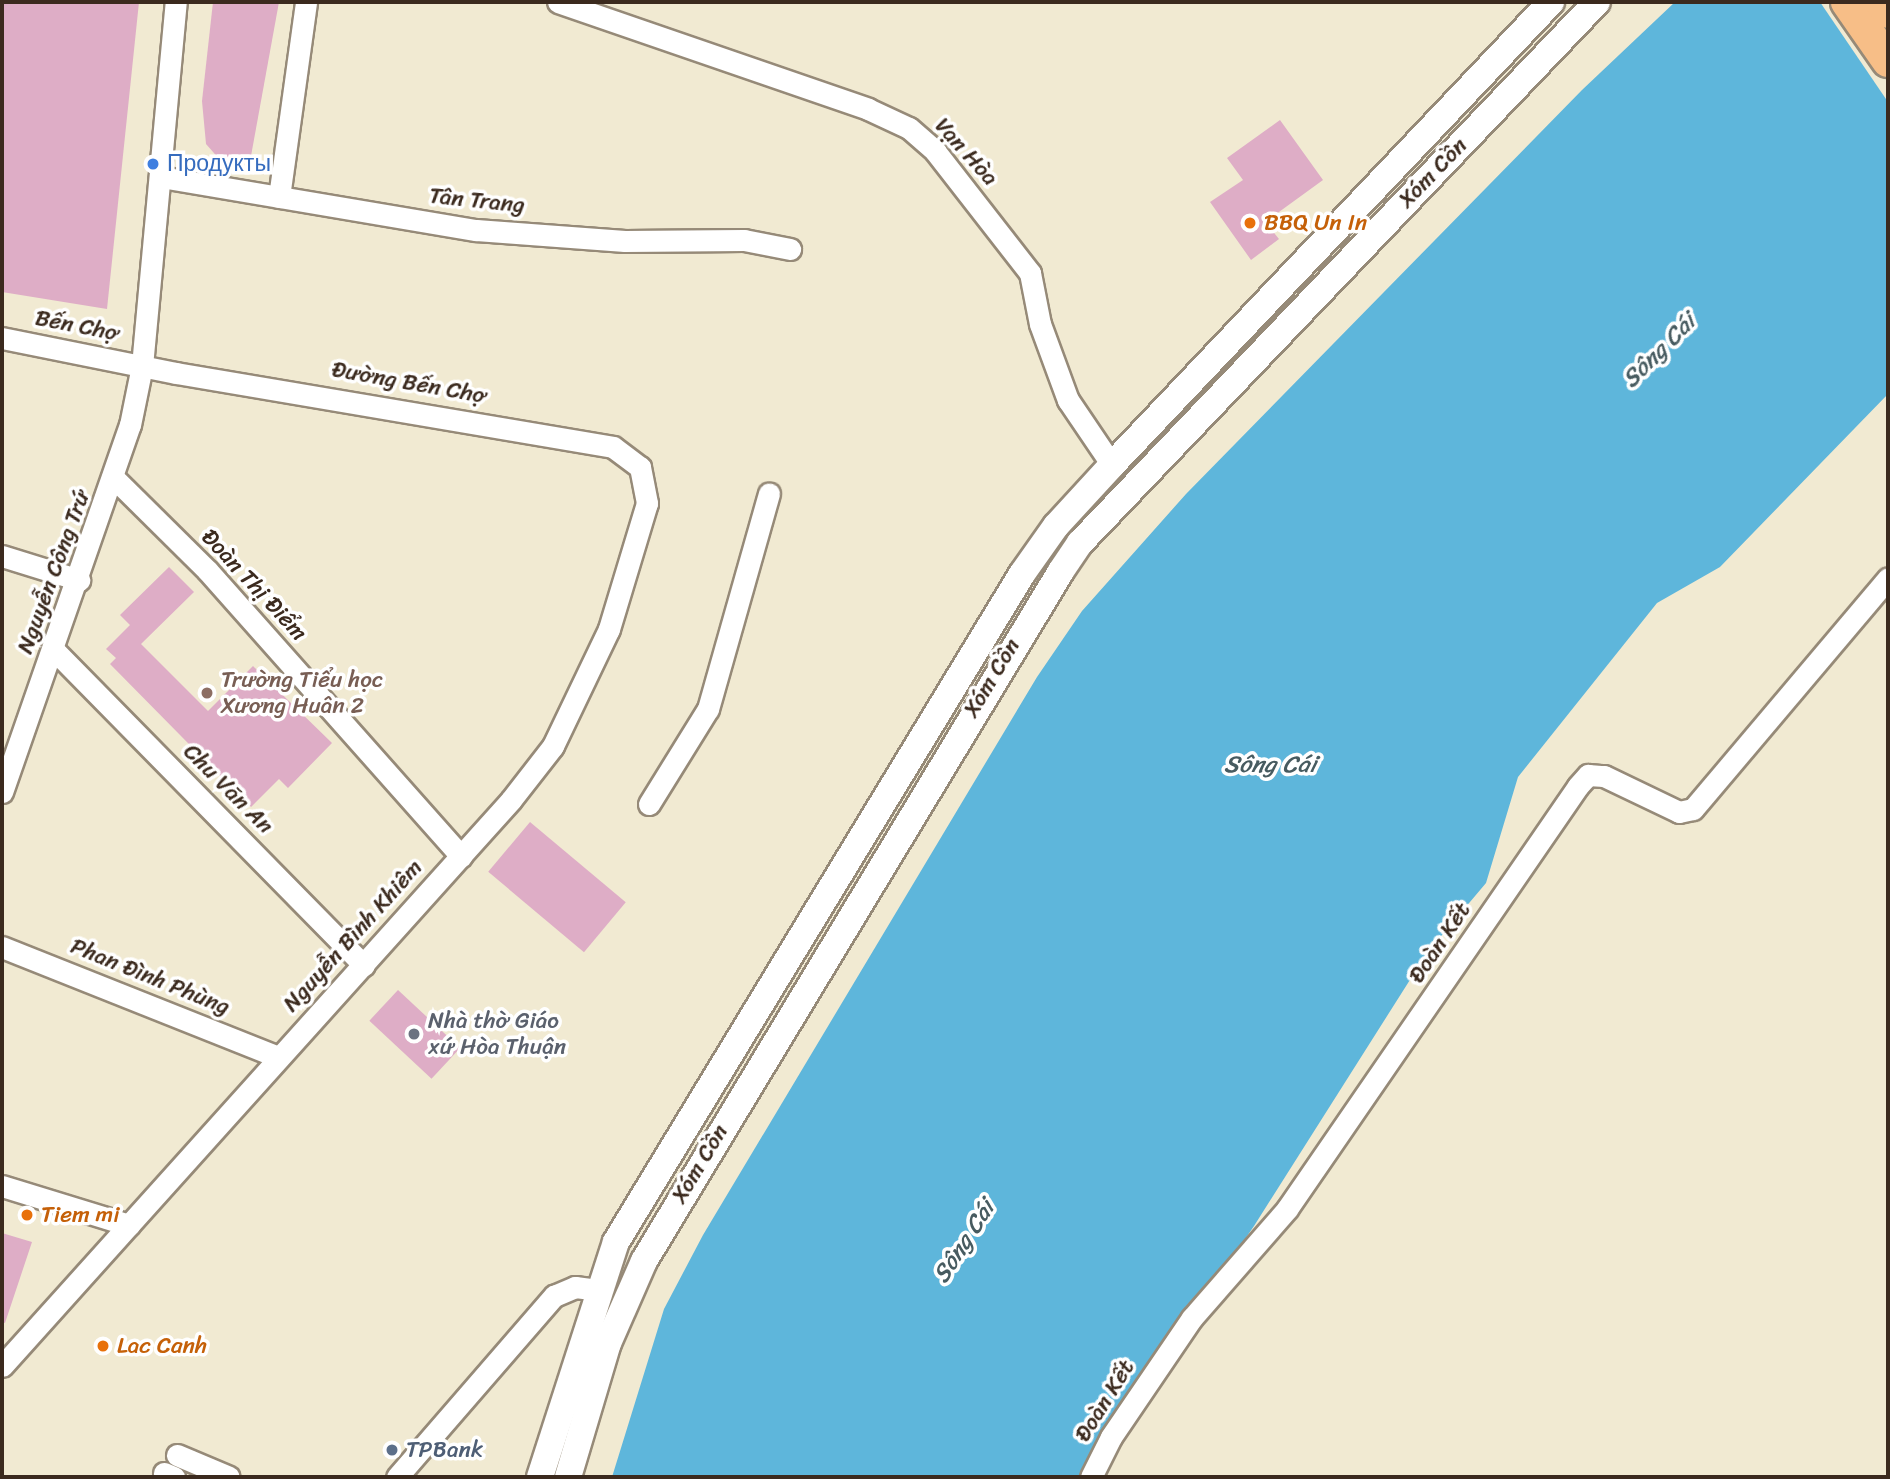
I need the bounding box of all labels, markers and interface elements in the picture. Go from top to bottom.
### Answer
street label: Vạn Hòa [928,112,1004,192]
street label: Xóm Cồn [1393,132,1473,214]
place label: Продукты [167,150,271,178]
marker: Продукты [145,156,161,172]
street label: Tân Trang [428,182,526,220]
place label: BBQ Un In [1264,209,1369,237]
marker: BBQ Un In [1242,215,1258,231]
street label: Bến Chợ [33,304,121,348]
water label: Sông Cái [1616,308,1702,394]
street label: Đường Bến Chợ [330,356,488,410]
street label: Nguyễn Công Trứ [12,486,96,658]
street label: Đoàn Thị Điểm [195,524,313,646]
street label: Xóm Cồn [958,634,1026,722]
place label: Trường Tiểu học Xương Huân 2 [221,666,383,720]
marker: Trường Tiểu học Xương Huân 2 [199,685,215,701]
street label: Chu Văn An [178,739,278,839]
water label: Sông Cái [1224,751,1316,779]
street label: Nguyễn Bình Khiêm [277,854,429,1018]
street label: Đoàn Kết [1403,897,1477,989]
street label: Phan Đình Phùng [67,933,233,1021]
place label: Nhà thờ Giáo xứ Hòa Thuận [428,1007,567,1061]
marker: Nhà thờ Giáo xứ Hòa Thuận [406,1026,422,1042]
street label: Xóm Cồn [666,1120,734,1208]
water label: Sông Cái [927,1195,1001,1289]
place label: Tiem mi [41,1201,120,1229]
marker: Tiem mi [19,1207,35,1223]
place label: Lac Canh [117,1332,207,1360]
marker: Lac Canh [95,1338,111,1354]
street label: Đoàn Kết [1069,1355,1141,1447]
place label: TPBank [406,1436,483,1464]
marker: TPBank [384,1442,400,1458]

